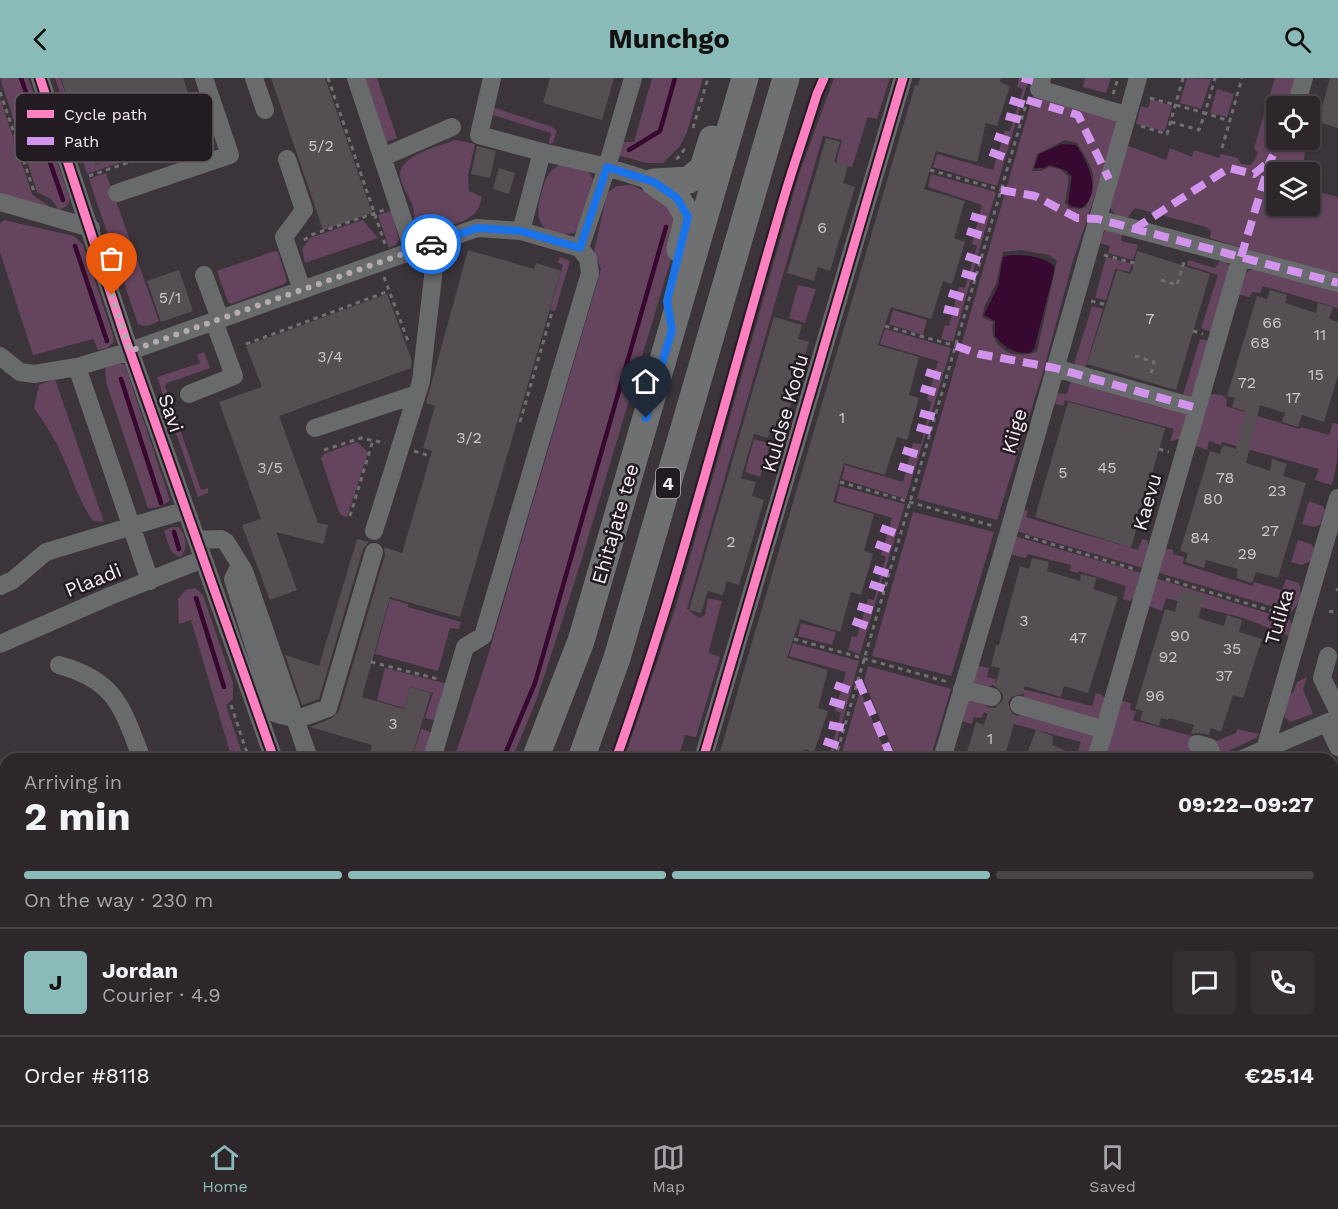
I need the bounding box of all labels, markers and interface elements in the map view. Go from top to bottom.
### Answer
icon: back [24,23,57,56]
text: Munchgo [608,23,730,55]
icon: search [1281,23,1314,56]
legend [15,93,213,162]
map controls [1266,96,1320,216]
button: locate [1266,96,1320,150]
text: Cycle path [64,105,147,124]
text: Path [64,132,99,151]
house number: 5/2 [308,136,334,155]
button: layers [1266,162,1320,216]
courier [401,214,461,274]
house number: 6 [817,218,827,237]
icon: car [415,228,448,261]
pin [86,233,137,295]
icon: bag [95,242,128,275]
house number: 5/1 [159,288,181,307]
house number: 7 [1146,309,1155,328]
house number: 66 [1262,313,1282,332]
house number: 11 [1314,325,1326,344]
house number: 68 [1250,333,1270,352]
house number: 3/4 [317,347,343,366]
street label: Kuldse Kodu [757,351,813,475]
pin [620,356,671,418]
icon: home [629,365,662,398]
house number: 15 [1308,365,1324,384]
house number: 72 [1238,373,1256,392]
house number: 17 [1285,388,1301,407]
street label: Savi [153,391,189,435]
street label: Kiige [996,406,1032,456]
house number: 1 [839,408,845,427]
house number: 3/2 [456,428,482,447]
house number: 3/5 [257,458,283,477]
house number: 45 [1097,458,1117,477]
street label: Ehitajate tee [586,461,644,587]
house number: 5 [1058,463,1068,482]
road number: 4 [656,468,680,498]
house number: 78 [1216,468,1234,487]
street label: Kaevu [1127,471,1167,533]
house number: 23 [1268,481,1286,500]
house number: 80 [1203,489,1223,508]
house number: 27 [1261,521,1279,540]
house number: 84 [1190,528,1210,547]
house number: 2 [726,532,736,551]
house number: 29 [1237,544,1257,563]
street label: Plaadi [61,558,125,602]
street label: Tulika [1260,586,1298,648]
house number: 3 [1019,611,1029,630]
house number: 90 [1170,626,1190,645]
house number: 47 [1069,628,1087,647]
house number: 35 [1223,639,1241,658]
house number: 92 [1158,647,1178,666]
house number: 37 [1215,666,1233,685]
house number: 96 [1145,686,1165,705]
house number: 3 [388,714,398,733]
house number: 1 [987,729,993,748]
text: Arriving in [24,770,122,794]
text: 09:22–09:27 [1178,792,1314,817]
text: 2 min [24,794,131,839]
text: On the way · 230 m [24,888,213,912]
button: chat [1173,951,1236,1014]
button: phone [1251,951,1314,1014]
text: Jordan [102,958,178,983]
text: J [49,970,62,995]
text: Courier · 4.9 [102,983,221,1007]
text: Order #8118 [24,1063,150,1088]
text: €25.14 [1245,1063,1314,1088]
tab: Home [202,1141,248,1196]
tab: Map [652,1141,685,1196]
tab: Saved [1089,1141,1136,1196]

